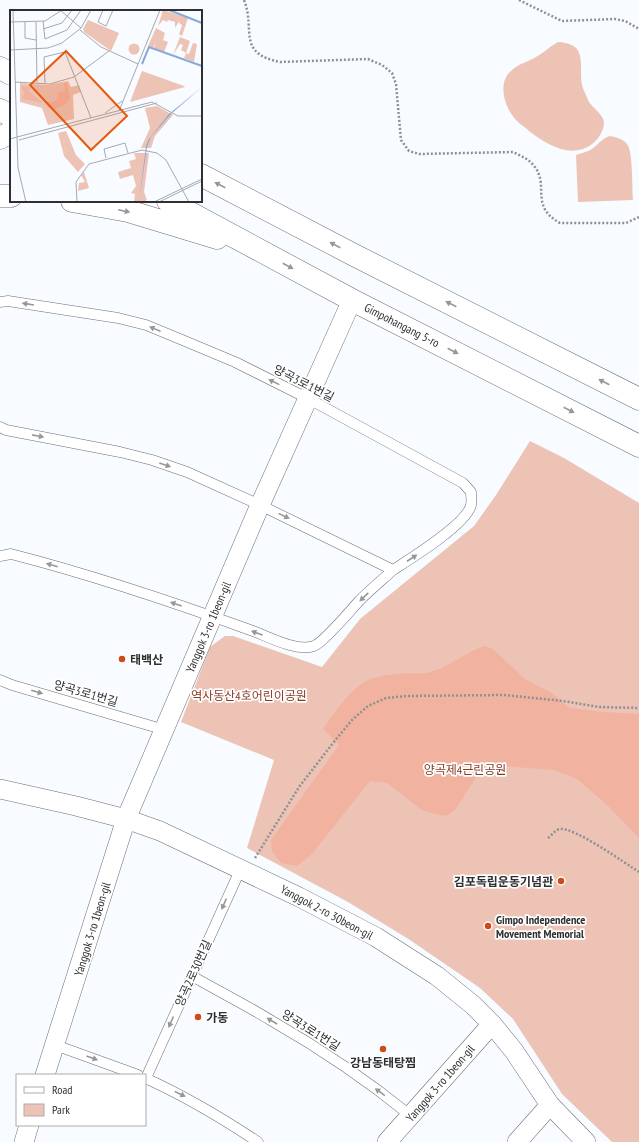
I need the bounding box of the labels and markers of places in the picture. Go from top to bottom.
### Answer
place label: 태백산 [130,652,163,667]
marker: 태백산 [117,654,127,664]
place label: 김포독립운동기념관 [454,874,553,889]
marker: 김포독립운동기념관 [556,876,566,886]
place label: Gimpo Independence Movement Memorial [496,912,586,941]
marker: Gimpo Independence Movement Memorial [483,921,493,931]
place label: 가동 [206,1010,228,1025]
marker: 가동 [193,1012,203,1022]
marker: 강남동태탕찜 [378,1044,388,1054]
place label: 강남동태탕찜 [350,1055,416,1070]

